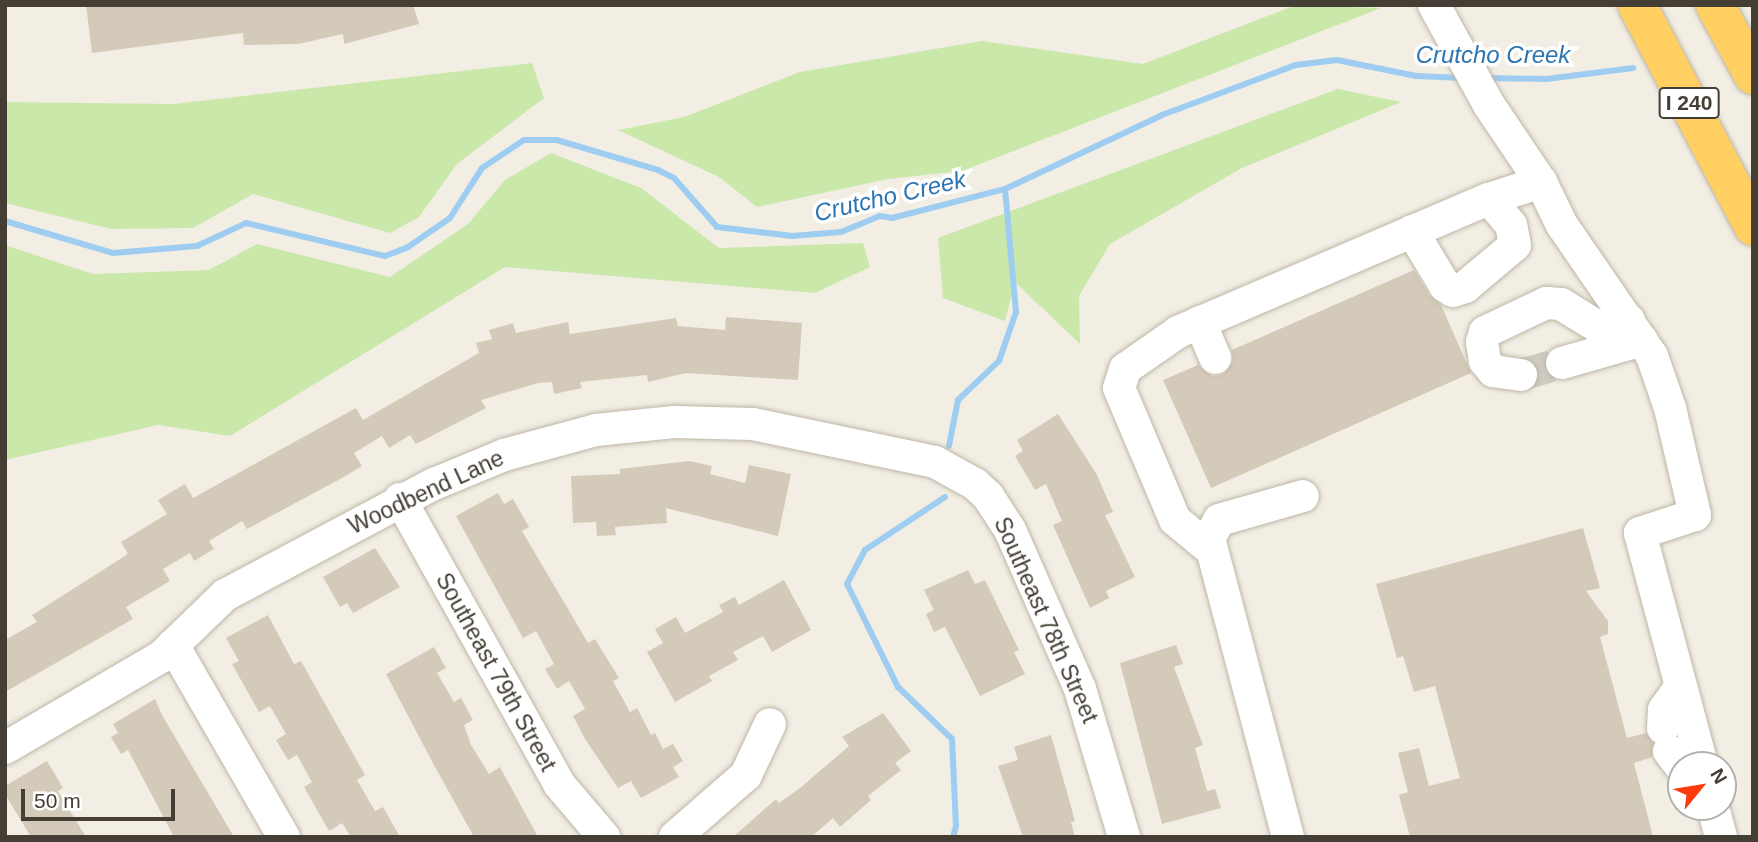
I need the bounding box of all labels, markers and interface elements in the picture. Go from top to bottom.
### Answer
water label: Crutcho Creek [1416,41,1570,69]
road number: I 240 [1658,86,1720,120]
water label: Crutcho Creek [811,165,969,227]
street label: Woodbend Lane [344,444,508,540]
street label: Southeast 78th Street [988,513,1104,727]
street label: Southeast 79th Street [430,568,562,776]
north arrow [1667,751,1737,821]
text: N [1706,765,1731,787]
scale bar [24,776,178,820]
text: 50 m [34,789,81,812]

